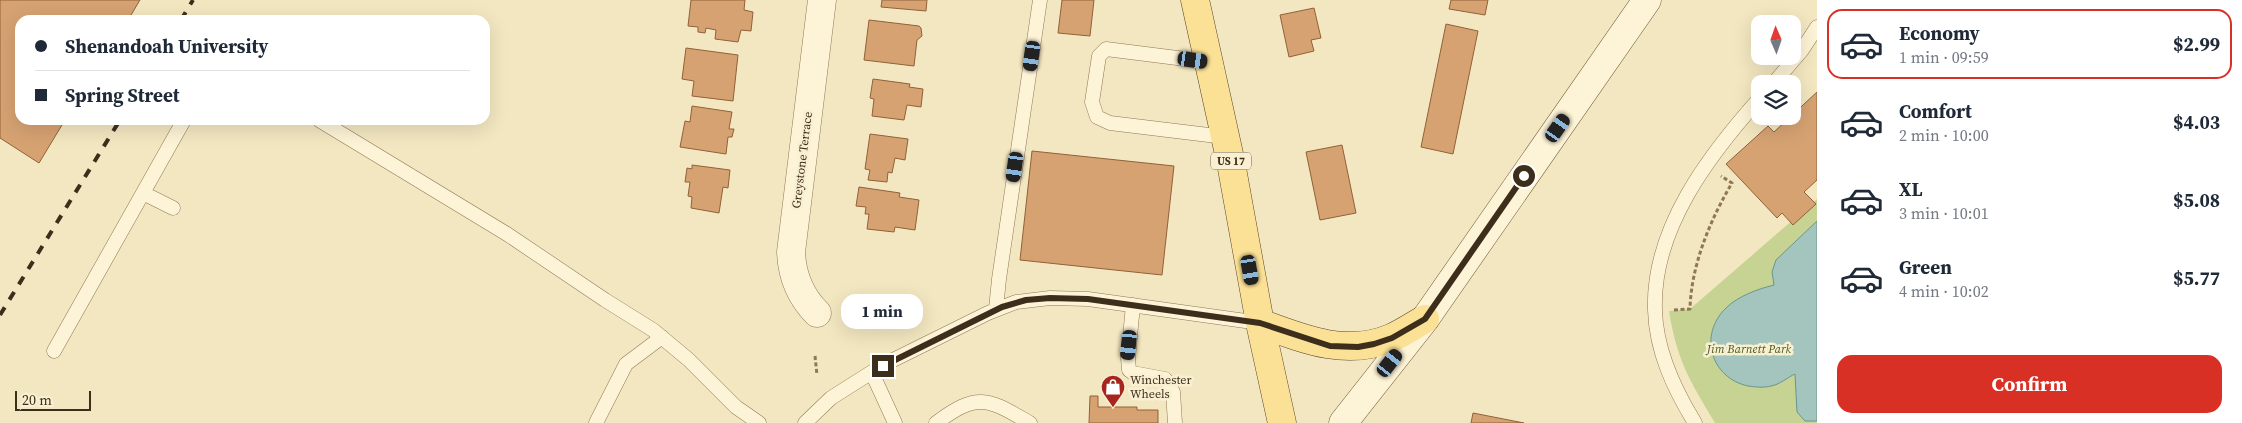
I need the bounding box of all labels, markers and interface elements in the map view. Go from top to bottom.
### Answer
north arrow [1751,15,1801,65]
map controls [1751,15,1801,125]
text: Economy [1899,20,1980,46]
icon: car [1839,22,1884,67]
text: $2.99 [2173,31,2220,57]
text: Shenandoah University [65,33,268,59]
car [1022,40,1041,72]
text: 1 min · 09:59 [1899,46,1989,68]
car [1177,50,1208,70]
button: layers [1751,75,1801,125]
text: Spring Street [65,82,180,108]
text: Comfort [1899,98,1972,124]
icon: car [1839,100,1884,145]
text: $4.03 [2173,109,2220,135]
street label: Greystone Terrace [788,111,816,209]
car [1543,111,1572,145]
text: 2 min · 10:00 [1899,124,1989,146]
car [1005,151,1024,183]
road number: US 17 [1211,153,1251,170]
route start [1513,165,1535,187]
text: XL [1899,176,1922,202]
icon: car [1839,178,1884,223]
text: $5.08 [2173,187,2220,213]
text: 3 min · 10:01 [1899,202,1989,224]
car [1240,254,1259,286]
text: Green [1899,254,1952,280]
icon: car [1839,256,1884,301]
text: $5.77 [2173,265,2220,291]
text: 4 min · 10:02 [1899,280,1989,302]
callout: 1 min [842,294,924,328]
text: 1 min [861,300,903,322]
car [1119,329,1138,361]
park label: Jim Barnett Park [1705,341,1791,357]
car [1374,347,1405,379]
route end [872,355,894,377]
button: Confirm [1837,355,2222,413]
place label: Winchester Wheels [1130,372,1192,402]
shop icon: Winchester Wheels [1100,374,1126,408]
scale bar [15,388,91,411]
text: 20 m [22,390,52,410]

